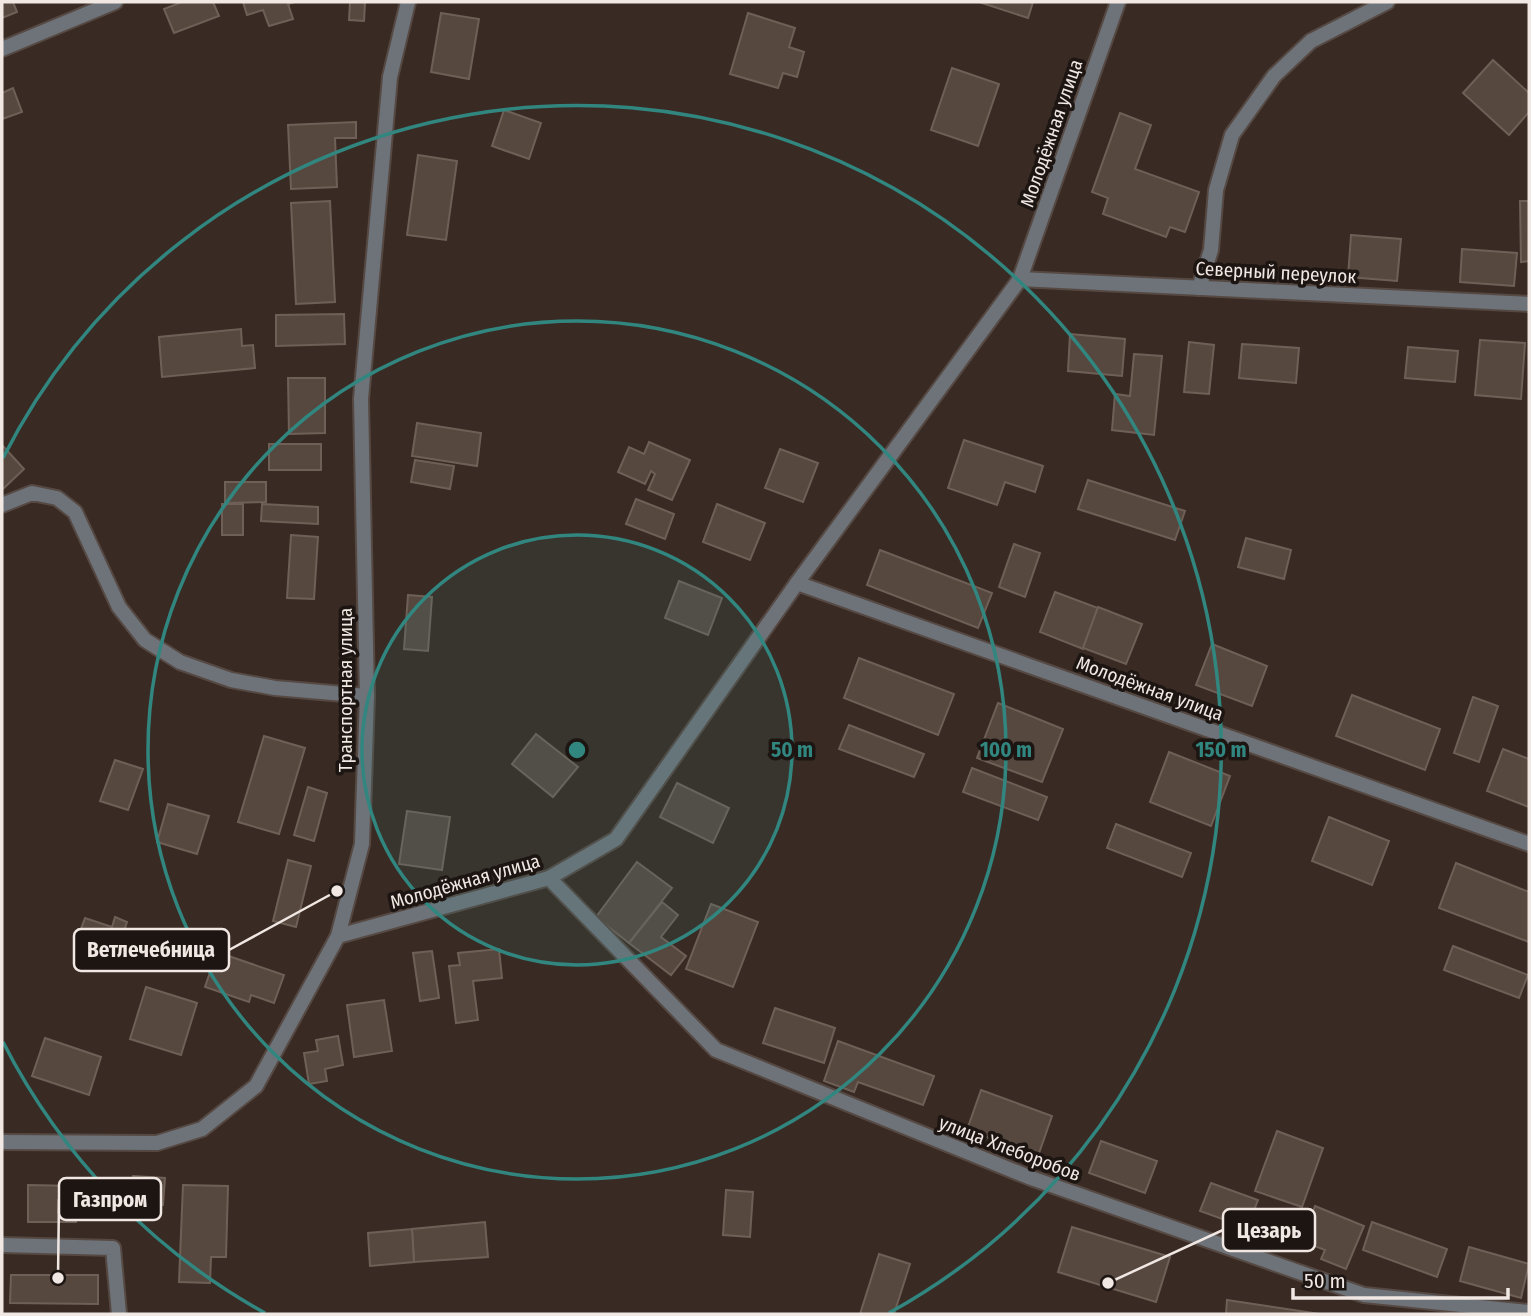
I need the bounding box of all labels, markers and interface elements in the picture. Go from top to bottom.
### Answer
street label: Молодёжная улица [1015,56,1088,210]
street label: Северный переулок [1195,257,1357,288]
street label: Транспортная улица [334,608,357,772]
street label: Молодёжная улица [1073,651,1226,726]
text: 50 m [771,737,813,763]
text: 100 m [980,737,1032,763]
text: 150 m [1195,737,1247,763]
centre of rings [565,738,589,762]
street label: Молодёжная улица [388,849,543,914]
callout: Ветлечебница [74,929,229,971]
text: Ветлечебница [87,937,215,963]
street label: улица Хлеборобов [936,1111,1084,1186]
callout: Газпром [59,1178,161,1220]
text: Газпром [73,1187,147,1213]
callout: Цезарь [1223,1209,1315,1251]
text: Цезарь [1237,1218,1301,1244]
scale bar [1293,1256,1508,1300]
text: 50 m [1304,1268,1346,1294]

